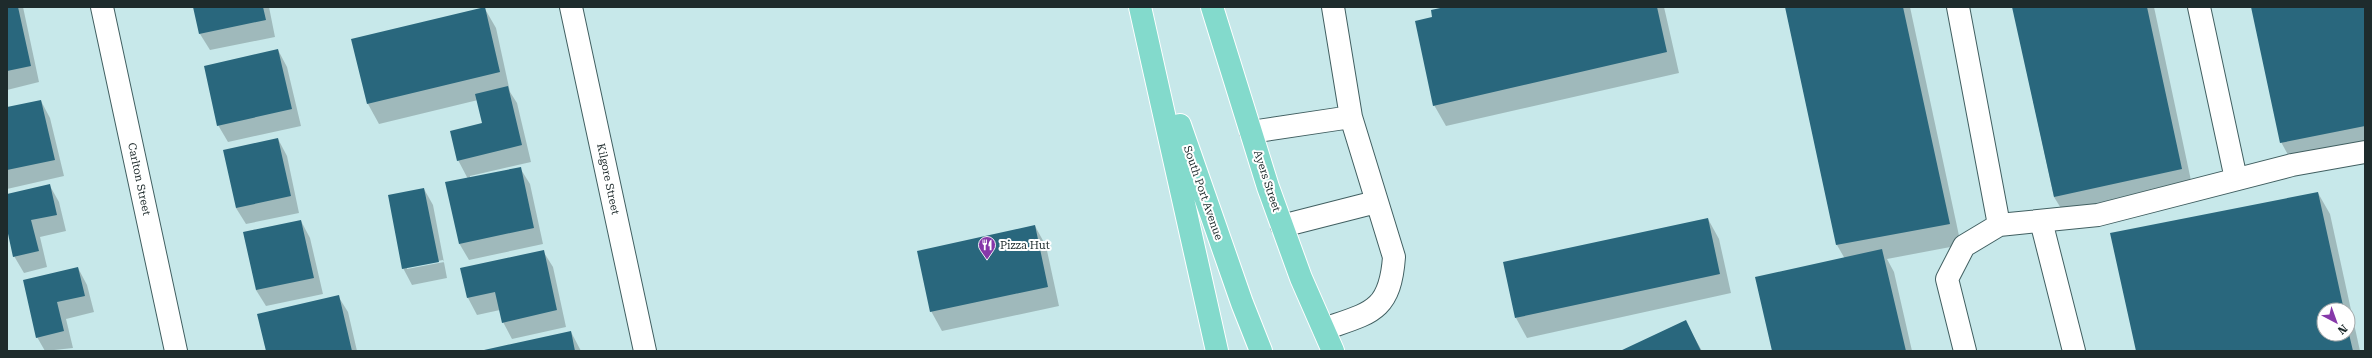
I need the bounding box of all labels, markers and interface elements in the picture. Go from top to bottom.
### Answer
street label: Carlton Street [125,141,153,217]
street label: Kilgore Street [594,142,622,216]
street label: South Port Avenue [1181,144,1225,242]
street label: Ayers Street [1251,149,1283,213]
restaurant icon: Pizza Hut [977,235,997,260]
place label: Pizza Hut [1000,239,1050,252]
north arrow [2316,302,2356,342]
text: N [2334,321,2350,337]

